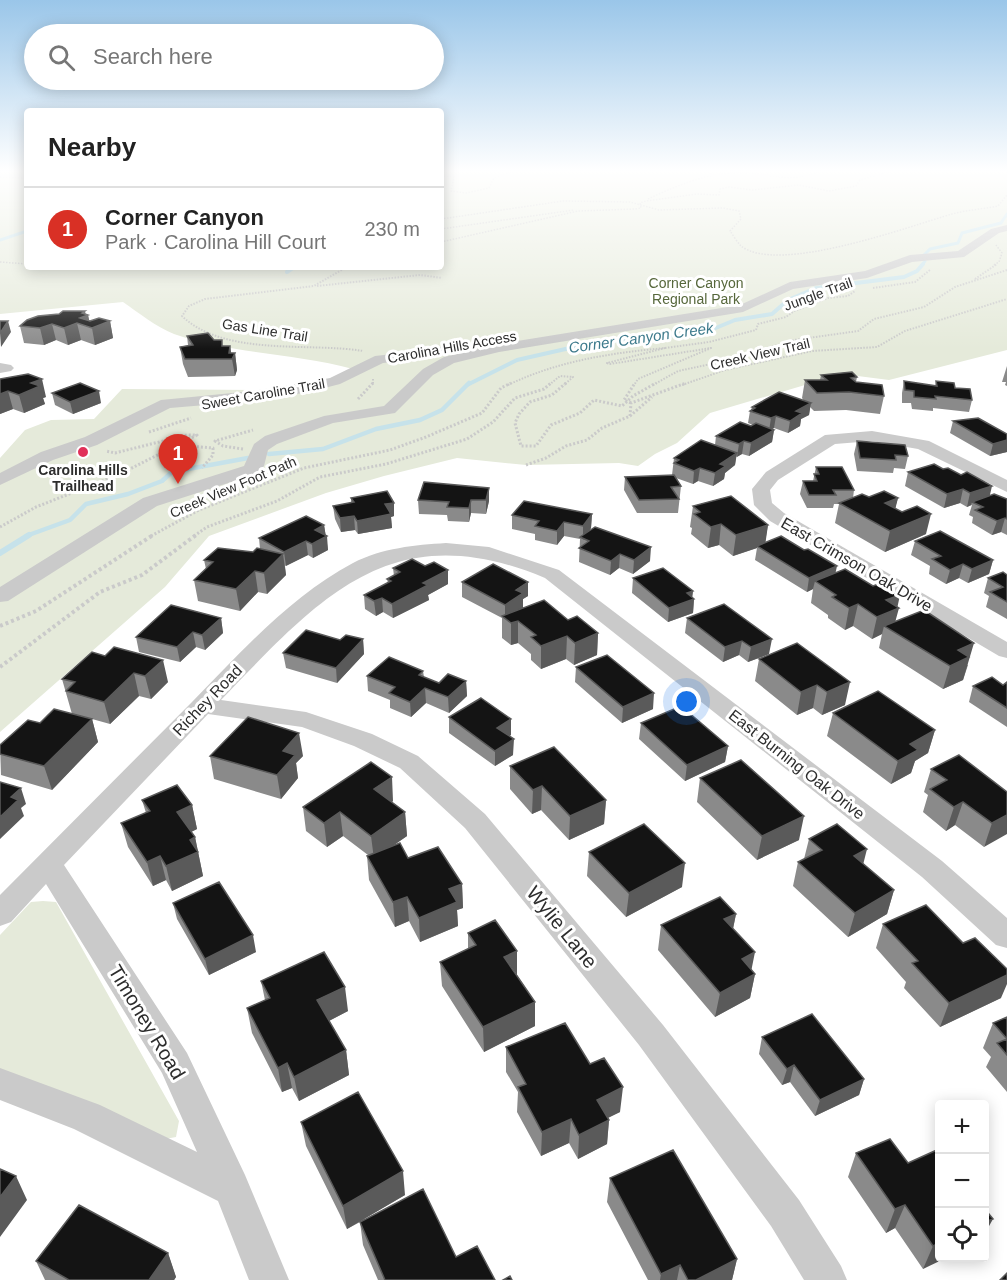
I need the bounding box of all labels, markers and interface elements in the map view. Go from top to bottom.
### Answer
search box [24,24,444,90]
icon: search [45,41,78,74]
text: Search here [93,44,213,69]
text: Nearby [48,132,136,162]
text: Corner Canyon [105,205,264,230]
text: 1 [62,218,73,240]
text: 230 m [364,218,420,240]
text: Park · Carolina Hill Court [105,231,326,253]
street label: Jungle Trail [782,274,854,314]
park label: Corner Canyon Regional Park [649,275,743,307]
street label: Gas Line Trail [221,315,309,345]
water label: Corner Canyon Creek [568,319,716,356]
street label: Carolina Hills Access [386,328,518,366]
street label: Creek View Trail [709,335,811,373]
street label: Sweet Caroline Trail [200,375,326,413]
pin: 1 [158,434,198,484]
marker: Carolina Hills Trailhead [76,445,90,459]
street label: Creek View Foot Path [167,453,299,521]
place label: Carolina Hills Trailhead [38,462,128,494]
street label: East Crimson Oak Drive [778,514,935,615]
street label: Richey Road [169,661,245,739]
your location [672,687,701,716]
street label: East Burning Oak Drive [726,706,868,823]
street label: Wylie Lane [522,882,602,972]
street label: Timoney Road [104,961,190,1083]
map controls [935,1100,989,1262]
button: + [935,1100,989,1154]
button: − [935,1154,989,1208]
button: locate [935,1208,989,1262]

